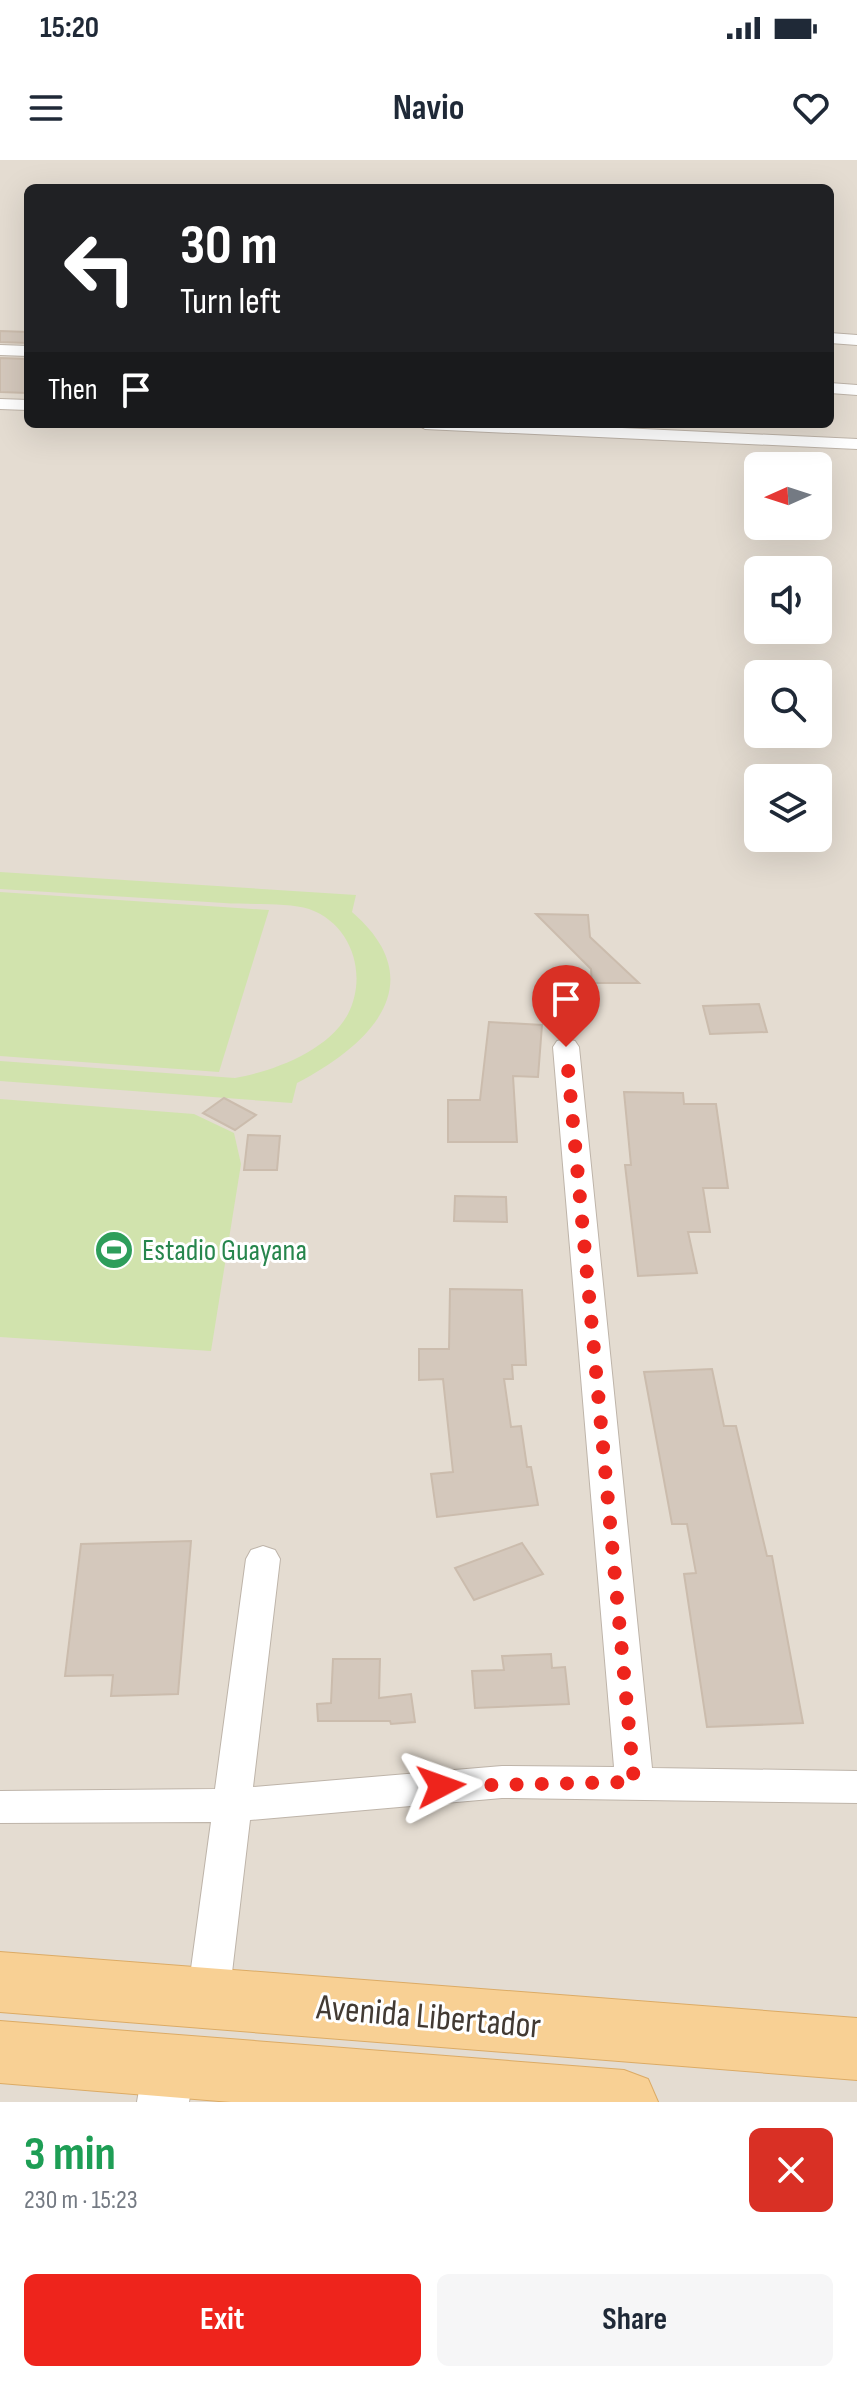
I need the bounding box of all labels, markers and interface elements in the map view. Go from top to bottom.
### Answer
text: 15:20 [40,10,99,46]
icon: menu [24,86,68,130]
icon: heart [789,86,833,130]
text: Navio [393,87,464,130]
text: 30 m [180,213,278,280]
icon: left [48,216,152,320]
text: Turn left [180,281,281,324]
icon: arrive [114,368,158,412]
text: Then [48,372,98,408]
north arrow [744,452,832,540]
map controls [744,452,832,852]
button: sound [744,556,832,644]
button: search [744,660,832,748]
button: layers [744,764,832,852]
pin [532,965,600,1047]
icon: arrive [544,977,588,1021]
sports icon: Estadio Guayana [93,1229,135,1271]
place label: Estadio Guayana [142,1233,307,1269]
position arrow [399,1744,483,1828]
street label: Avenida Libertador [314,1986,543,2049]
text: 3 min [24,2126,116,2183]
button: close [749,2128,833,2212]
text: 230 m · 15:23 [24,2185,138,2216]
button: Exit [24,2274,421,2366]
button: Share [437,2274,833,2366]

